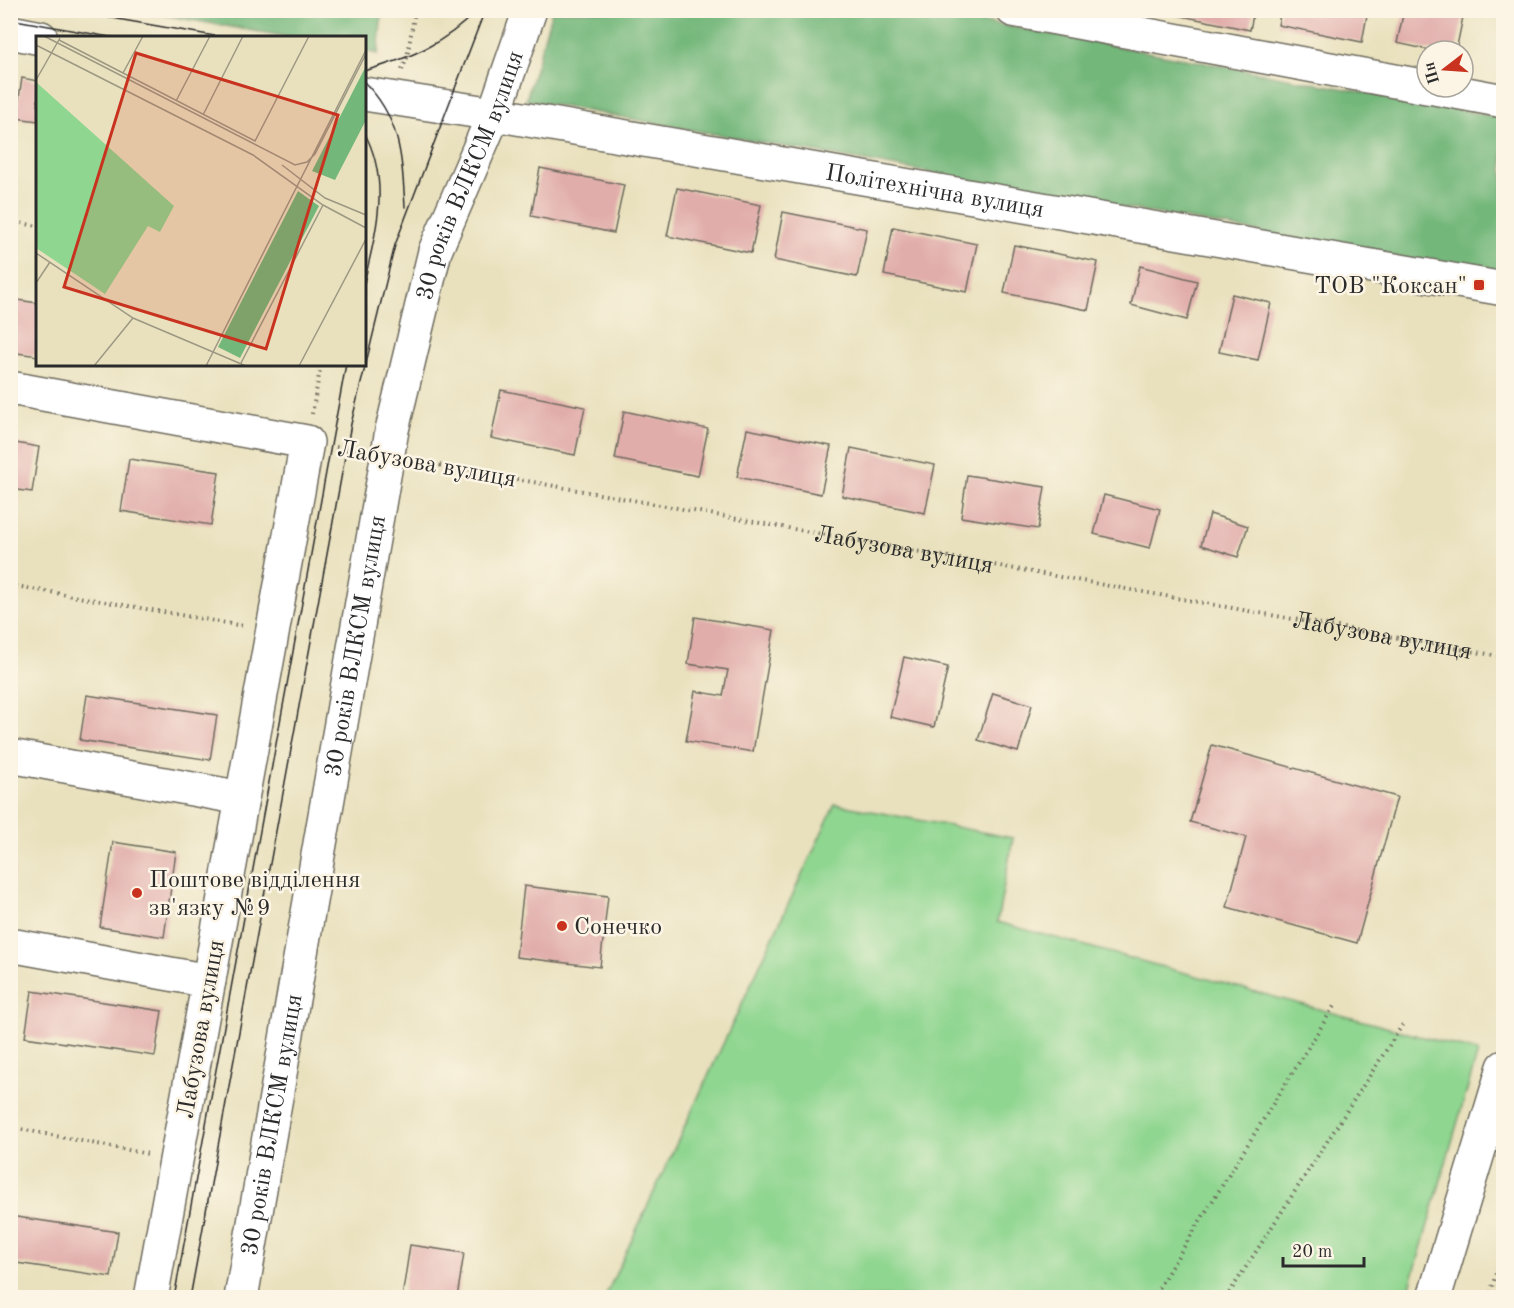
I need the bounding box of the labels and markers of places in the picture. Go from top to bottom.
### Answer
place label: ТОВ "Коксан" [1314,275,1467,299]
marker: ТОВ "Коксан" [1472,278,1486,292]
place label: Поштове відділення зв'язку №9 [149,869,361,921]
marker: Поштове відділення зв'язку №9 [130,886,144,900]
place label: Сонечко [574,916,662,940]
marker: Сонечко [555,919,569,933]

